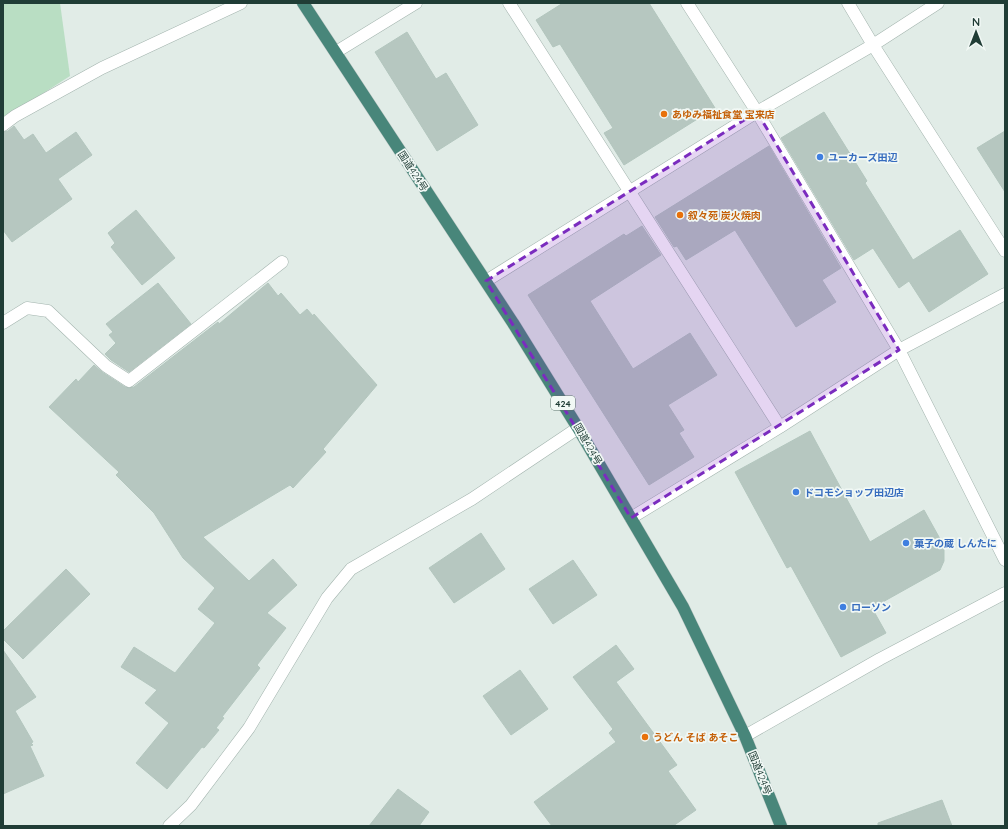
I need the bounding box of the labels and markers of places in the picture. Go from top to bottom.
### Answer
place label: あゆみ福祉食堂 宝来店 [672,108,775,121]
marker: あゆみ福祉食堂 宝来店 [659,109,669,119]
place label: ユーカーズ田辺 [828,151,898,164]
marker: ユーカーズ田辺 [815,152,825,162]
place label: 叙々苑 炭火焼肉 [687,209,761,222]
marker: 叙々苑 炭火焼肉 [675,210,685,220]
place label: ドコモショップ田辺店 [804,486,904,499]
marker: ドコモショップ田辺店 [791,487,801,497]
place label: 菓子の蔵 しんたに [914,537,997,550]
marker: 菓子の蔵 しんたに [901,538,911,548]
place label: ローソン [851,601,891,614]
marker: ローソン [838,602,848,612]
place label: うどん そば あそこ [653,731,739,744]
marker: うどん そば あそこ [640,732,650,742]

